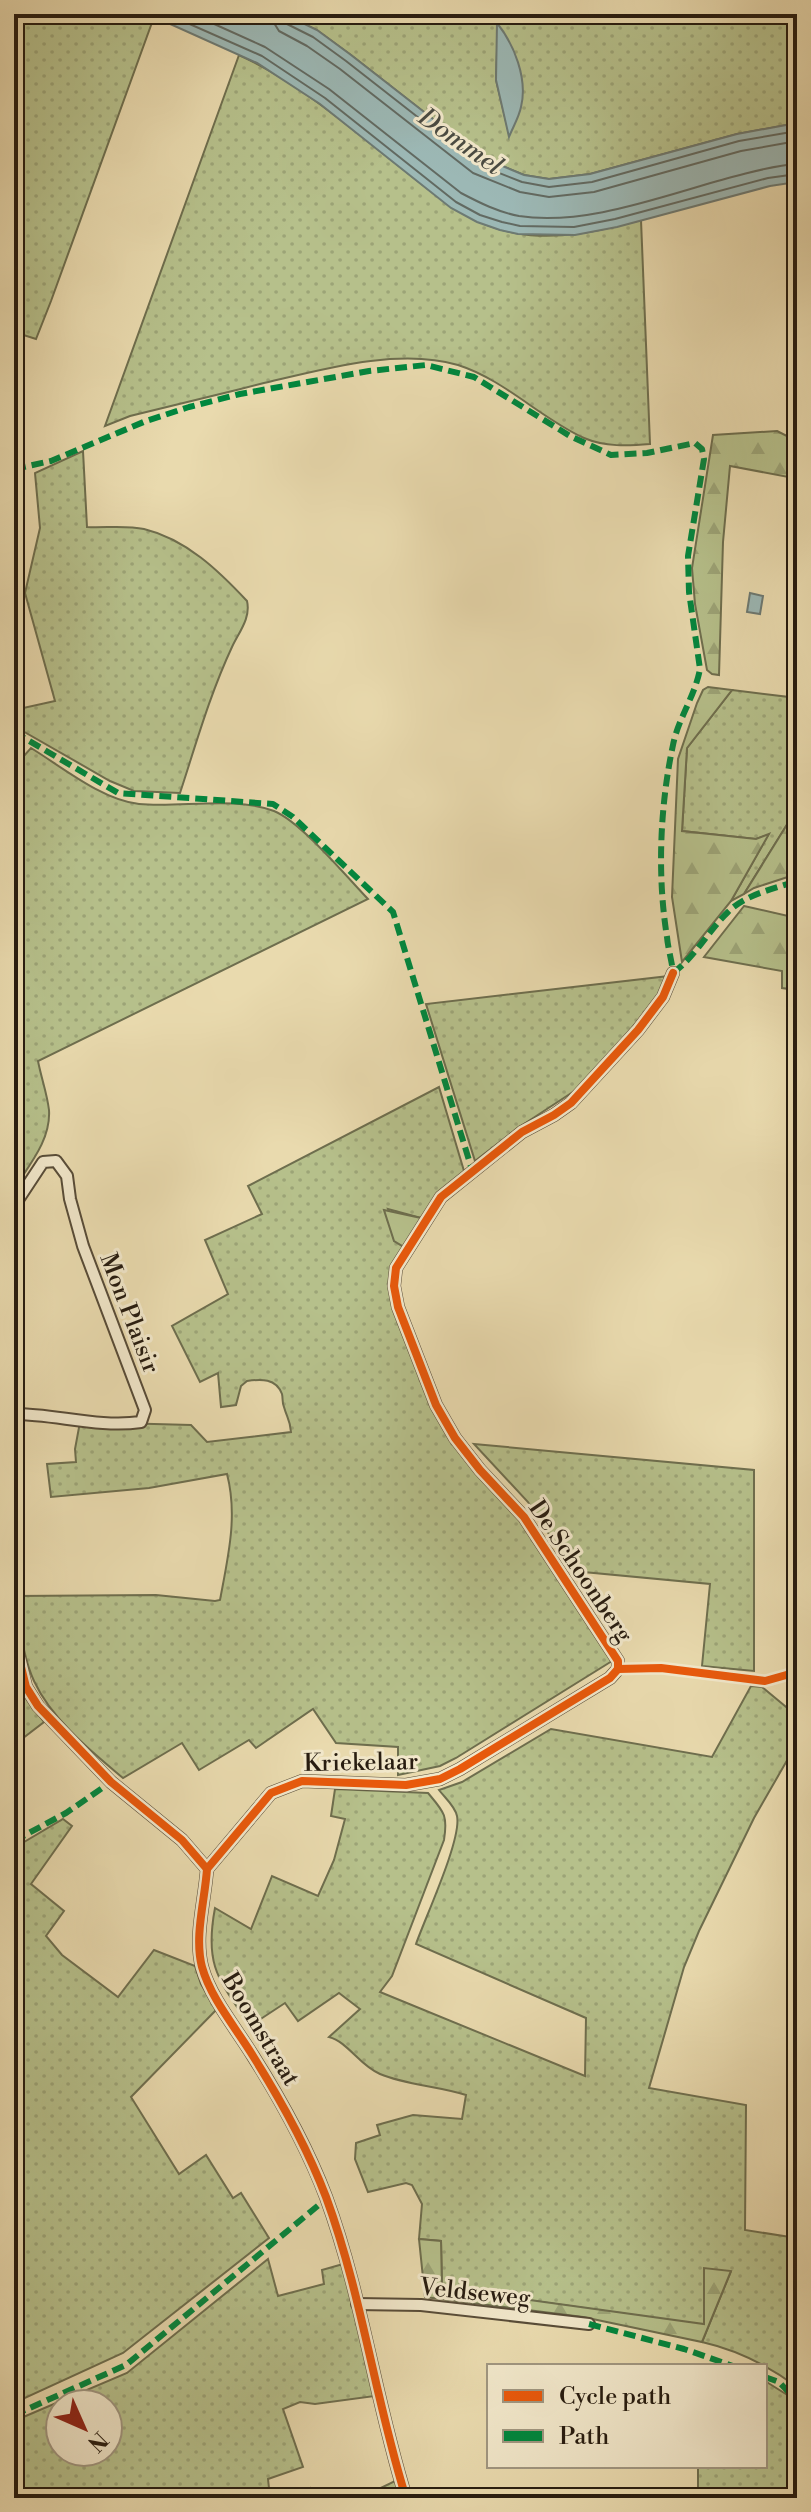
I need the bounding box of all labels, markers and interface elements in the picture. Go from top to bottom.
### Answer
water label: Dommel [411,101,509,183]
street label: Mon Plaisir [92,1249,166,1378]
street label: De Schoonberg [521,1495,639,1649]
street label: Kriekelaar [303,1747,419,1779]
street label: Boomstraat [214,1966,306,2092]
street label: Veldseweg [417,2272,532,2314]
legend [487,2364,767,2468]
text: Cycle path [559,2382,671,2412]
north arrow [44,2388,124,2468]
text: Path [559,2422,609,2452]
text: N [81,2425,113,2457]

